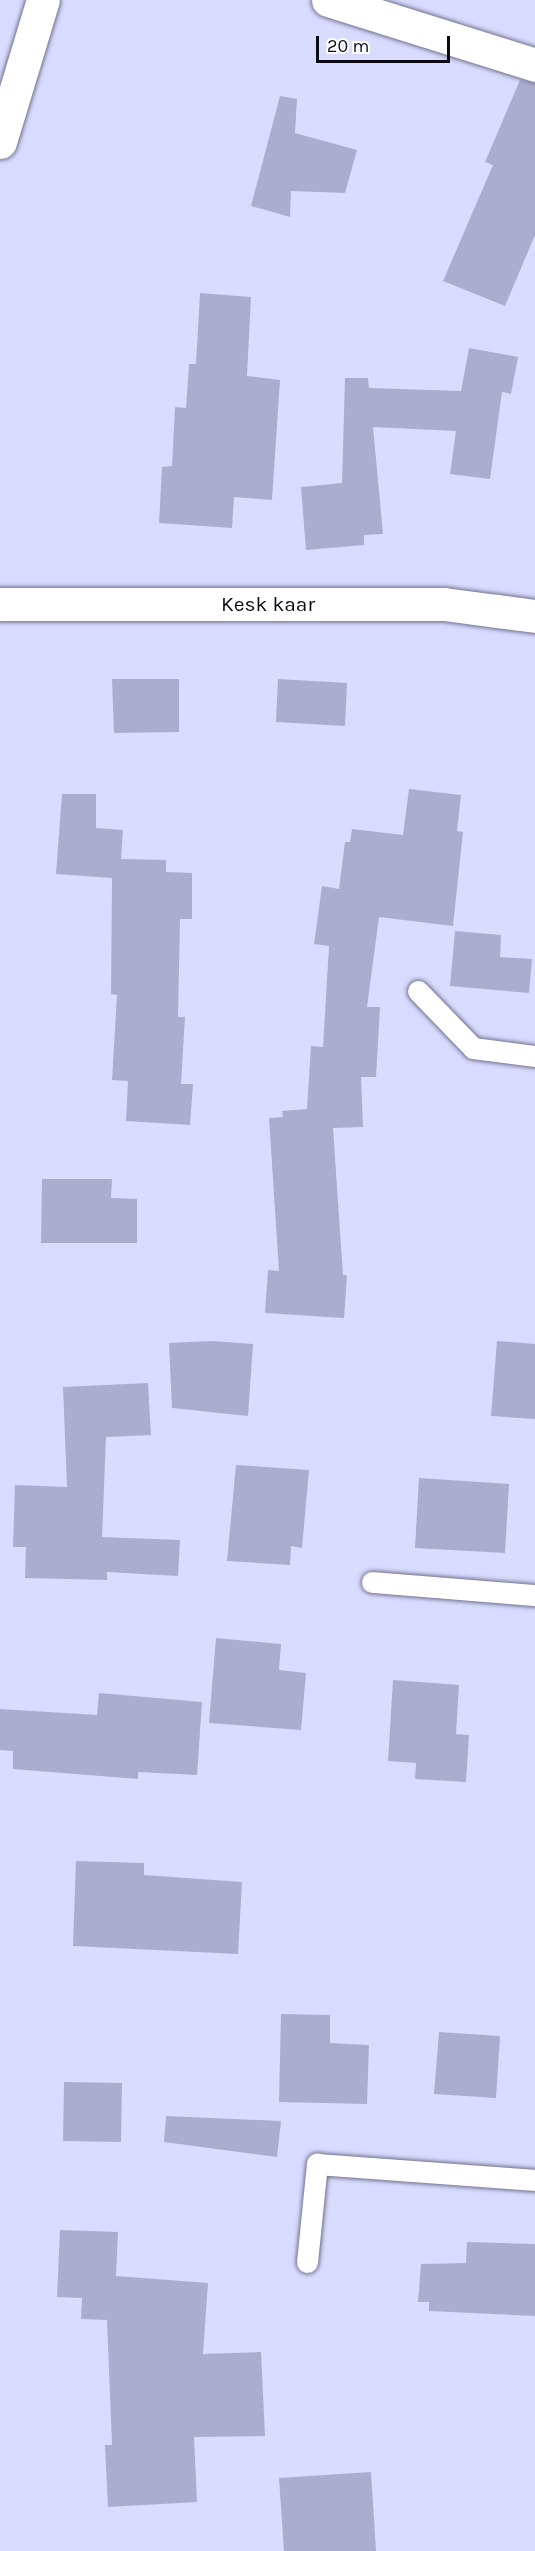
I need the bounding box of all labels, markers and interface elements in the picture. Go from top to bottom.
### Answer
scale bar [319,24,452,62]
text: 20 m [327,35,369,57]
street label: Kesk kaar [221,591,315,617]

